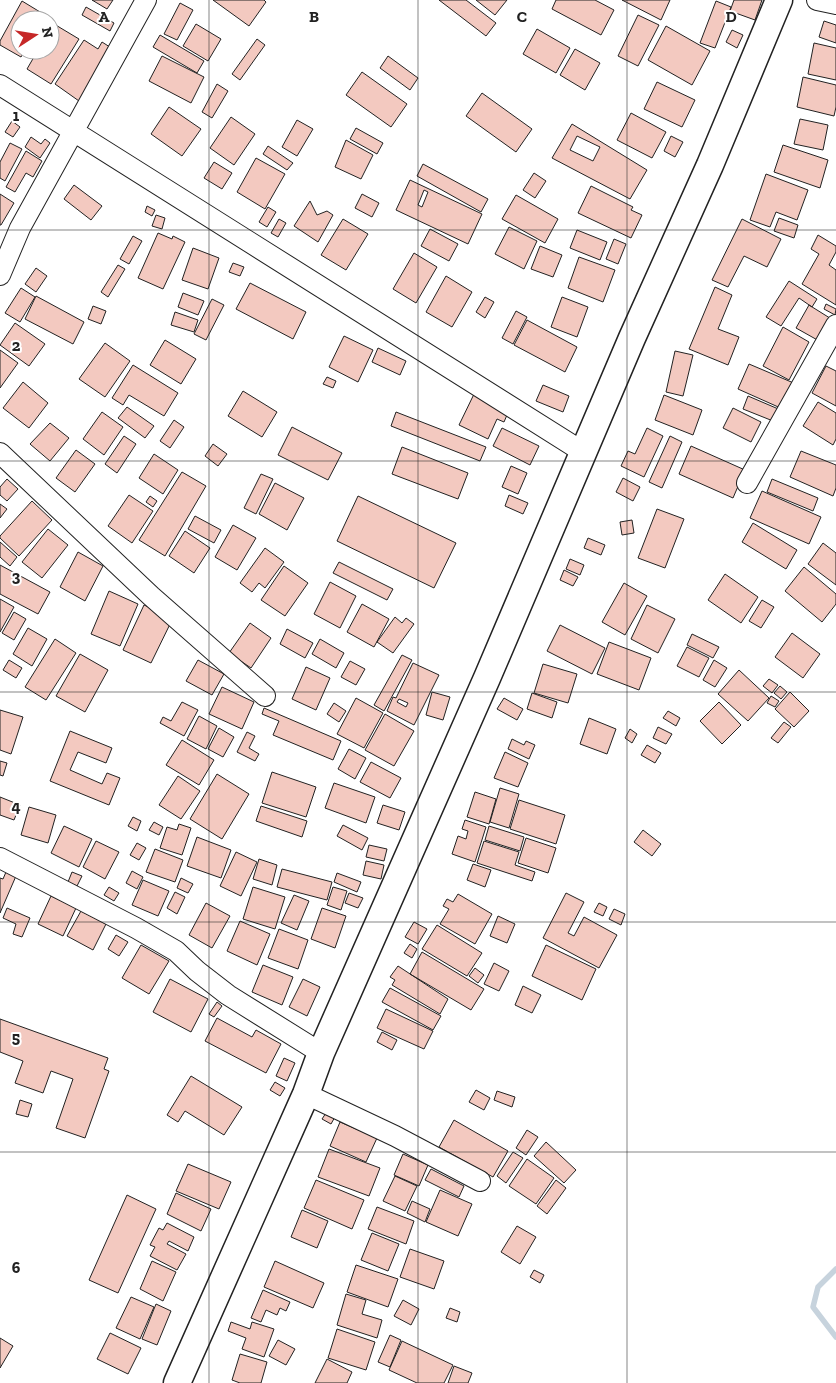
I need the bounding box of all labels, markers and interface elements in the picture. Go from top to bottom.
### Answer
text: A [99,7,110,26]
text: B [309,7,319,26]
text: C [517,7,527,26]
text: D [725,7,737,26]
north arrow [10,10,60,60]
text: N [38,25,57,40]
text: 1 [13,106,20,125]
text: 2 [12,336,21,355]
text: 3 [12,567,21,586]
text: 4 [11,797,21,816]
text: 5 [12,1028,20,1047]
text: 6 [12,1258,21,1277]

